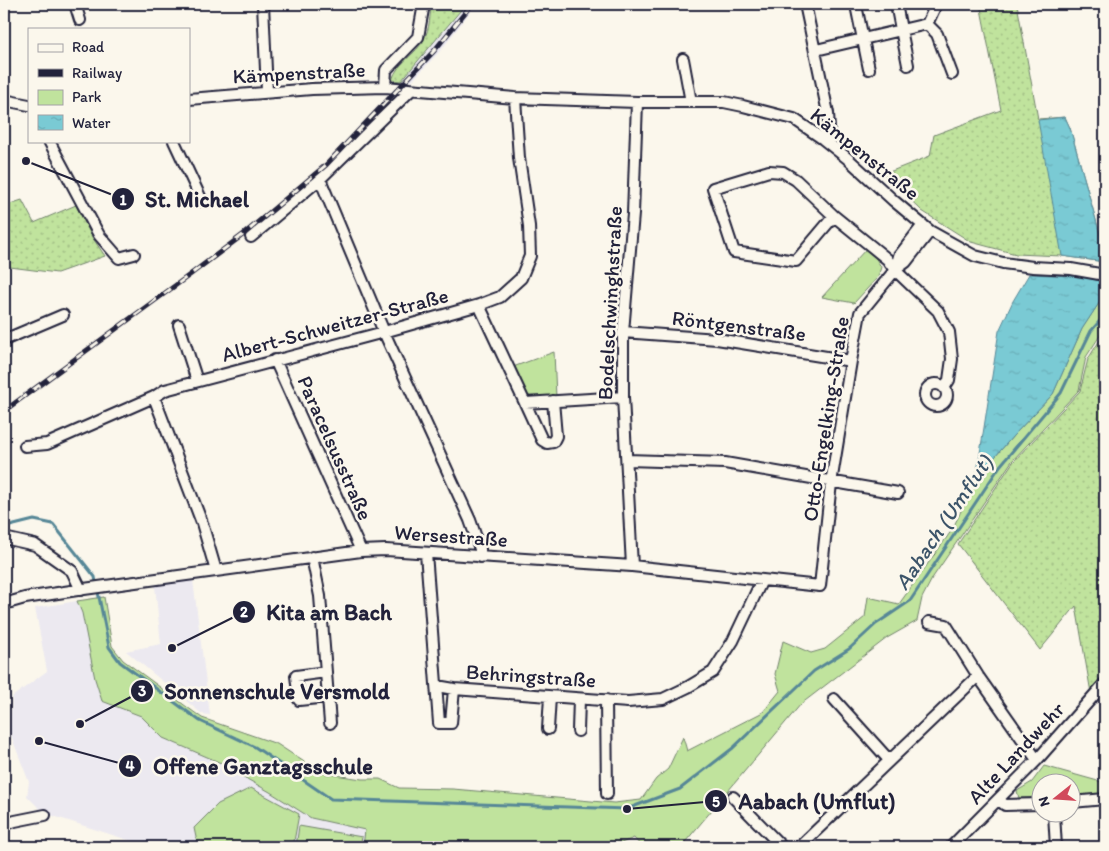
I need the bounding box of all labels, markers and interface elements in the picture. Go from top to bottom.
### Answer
legend [28,28,190,142]
text: Road [72,38,105,56]
street label: Kämpenstraße [232,57,366,88]
text: Railway [72,64,122,82]
text: Park [72,88,102,106]
street label: Kämpenstraße [806,102,925,205]
text: Water [72,114,111,132]
callout: St. Michael [111,181,259,218]
text: St. Michael [145,186,250,213]
text: 1 [120,191,127,209]
street label: Bodelschwinghstraße [592,205,627,401]
street label: Albert-Schweitzer-Straße [219,282,451,367]
street label: Röntgenstraße [671,305,807,346]
street label: Otto-Engelking-Straße [797,314,854,523]
street label: Paracelsusstraße [292,372,378,524]
water label: Aabach (Umflut) [888,449,999,595]
street label: Wersestraße [393,519,509,552]
callout: Kita am Bach [231,594,402,631]
text: Kita am Bach [266,599,393,626]
text: 2 [240,603,248,621]
street label: Behringstraße [465,658,597,693]
callout: Sonnenschule Versmold [130,673,400,710]
text: Sonnenschule Versmold [164,678,391,705]
text: 3 [138,682,146,700]
street label: Alte Landwehr [962,696,1070,809]
callout: Offene Ganztagsschule [118,748,383,785]
text: Offene Ganztagsschule [153,753,373,780]
text: 4 [125,757,135,775]
north arrow [1032,774,1082,824]
callout: Aabach (Umflut) [704,783,906,820]
text: Aabach (Umflut) [738,788,895,815]
text: 5 [712,793,720,811]
text: N [1035,795,1054,809]

